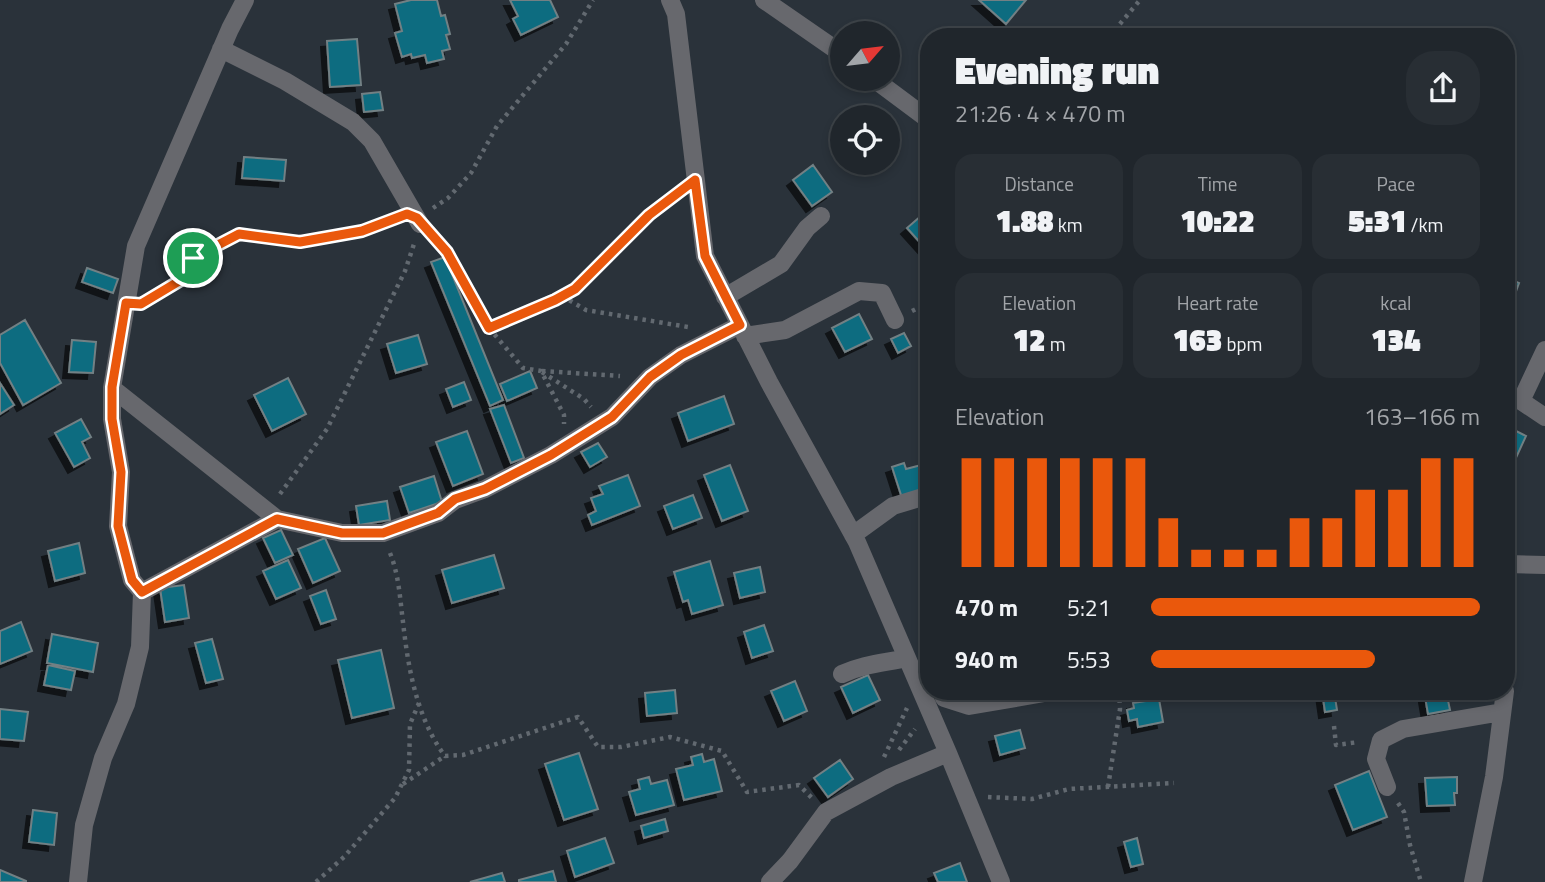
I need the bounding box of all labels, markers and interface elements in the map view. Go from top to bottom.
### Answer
north arrow [830,21,900,91]
map controls [830,21,900,175]
text: Evening run [955,41,1159,99]
button: share [1406,51,1480,125]
text: 21:26 · 4 × 470 m [955,96,1125,131]
button: locate [830,105,900,175]
text: Distance [1004,169,1074,198]
text: Time [1198,169,1237,198]
text: Pace [1377,169,1415,198]
text: 1.88 [996,198,1054,244]
text: 10:22 [1180,198,1255,244]
text: 5:31 [1348,198,1406,244]
text: km [1054,210,1083,239]
text: /km [1406,210,1443,239]
pin [163,228,223,288]
icon: arrive [174,239,212,277]
text: Elevation [1002,288,1076,317]
text: Heart rate [1177,288,1258,317]
text: kcal [1380,288,1411,317]
text: 12 [1013,317,1046,363]
text: 163 [1173,317,1222,363]
text: 134 [1371,317,1421,363]
text: m [1046,329,1066,358]
text: bpm [1222,329,1262,358]
text: Elevation [955,399,1044,434]
text: 163–166 m [1364,399,1480,434]
text: 470 m [955,590,1018,625]
text: 5:21 [1067,590,1111,625]
text: 940 m [955,642,1018,677]
text: 5:53 [1067,642,1111,677]

